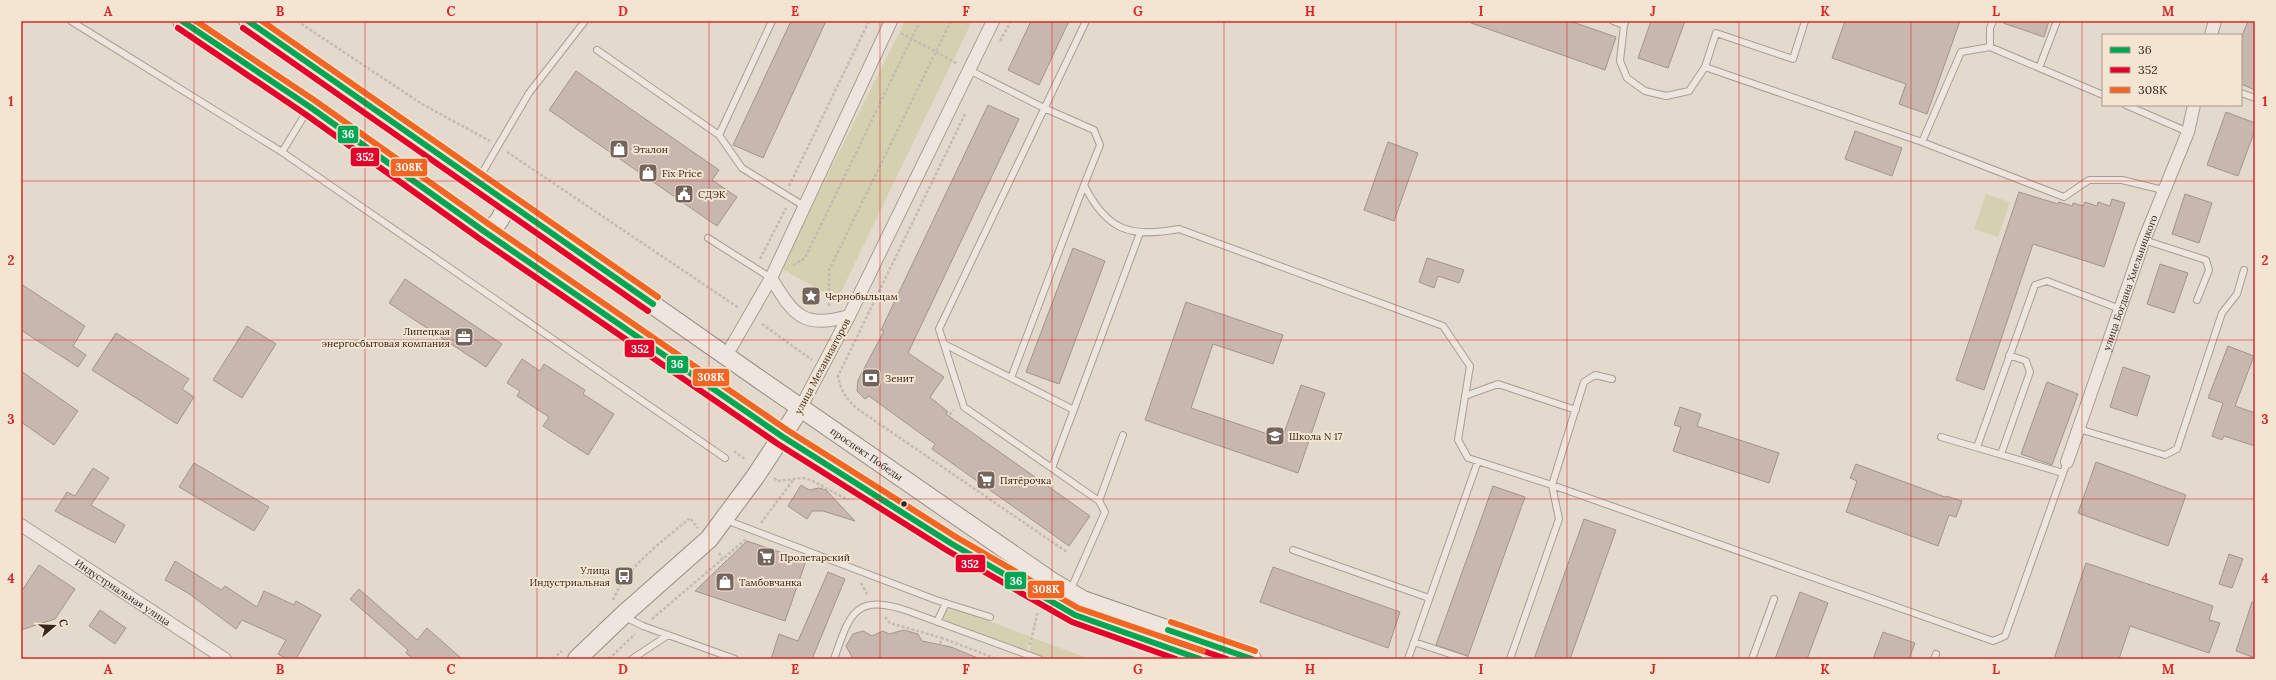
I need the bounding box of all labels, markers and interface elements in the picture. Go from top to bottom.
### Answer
text: A [104,3,113,20]
text: B [276,3,285,20]
text: C [447,3,456,20]
text: D [618,3,628,20]
text: E [791,3,799,20]
text: F [962,3,970,20]
text: G [1133,3,1143,20]
text: H [1305,3,1315,20]
text: I [1478,3,1484,20]
text: J [1650,3,1656,20]
text: K [1820,3,1830,20]
text: L [1992,3,2000,20]
text: M [2162,3,2175,20]
legend [2102,34,2242,106]
text: 36 [2138,42,2152,57]
text: 352 [2138,62,2158,77]
text: 308К [2138,82,2168,97]
text: 1 [8,93,14,110]
text: 1 [2262,93,2268,110]
line badge: 36 [337,125,359,144]
text: 36 [342,127,354,141]
shop icon: Эталон [608,138,630,160]
place label: Эталон [633,143,668,156]
line badge: 352 [350,147,380,167]
text: 352 [356,150,374,164]
line badge: 308К [390,158,428,177]
text: 308К [395,160,423,174]
shop icon: Fix Price [637,162,659,184]
place label: Fix Price [662,167,703,180]
public building icon: СДЭК [673,183,695,205]
place label: СДЭК [698,188,726,201]
street label: улица Богдана Хмельницкого [2100,213,2161,353]
text: 2 [8,252,15,269]
text: 2 [2262,252,2269,269]
place icon: Чернобыльцам [800,285,822,307]
place label: Чернобыльцам [825,290,898,303]
street label: улица Механизаторов [792,316,853,416]
place label: Липецкая энергосбытовая компания [322,325,450,350]
office icon: Липецкая энергосбытовая компания [453,326,475,348]
line badge: 352 [624,339,655,358]
text: 352 [631,342,649,356]
line badge: 36 [666,355,689,374]
text: 36 [671,357,683,371]
bank icon: Зенит [860,367,882,389]
line badge: 308К [692,368,730,387]
text: 308К [697,370,725,384]
place label: Зенит [885,372,914,385]
text: 3 [7,411,15,428]
text: 3 [2261,411,2269,428]
street label: проспект Победы [828,424,905,484]
school or university icon: Школа N 17 [1264,425,1286,447]
place label: Школа N 17 [1289,430,1343,443]
supermarket icon: Пятёрочка [975,469,997,491]
place label: Пятёрочка [1000,474,1051,487]
unlabelled marker [899,499,909,509]
supermarket icon: Пролетарский [755,546,777,568]
place label: Пролетарский [780,551,850,564]
line badge: 352 [955,554,986,573]
street label: Индустриальная улица [72,556,173,629]
text: 352 [961,557,979,571]
place label: Улица Индустриальная [529,564,610,589]
bus stop icon: Улица Индустриальная [613,565,635,587]
text: 4 [7,570,15,587]
text: 4 [2261,570,2269,587]
shop icon: Тамбовчанка [714,571,736,593]
line badge: 36 [1004,571,1027,590]
text: 36 [1010,574,1022,588]
place label: Тамбовчанка [739,576,802,589]
line badge: 308К [1027,580,1065,599]
text: 308К [1032,582,1060,596]
north arrow [34,606,74,646]
text: С [56,617,71,629]
text: A [104,661,113,678]
text: B [276,661,285,678]
text: C [447,661,456,678]
text: D [618,661,628,678]
text: E [791,661,799,678]
text: F [962,661,970,678]
text: G [1133,661,1143,678]
text: H [1305,661,1315,678]
text: I [1478,661,1484,678]
text: J [1650,661,1656,678]
text: K [1820,661,1830,678]
text: L [1992,661,2000,678]
text: M [2162,661,2175,678]

